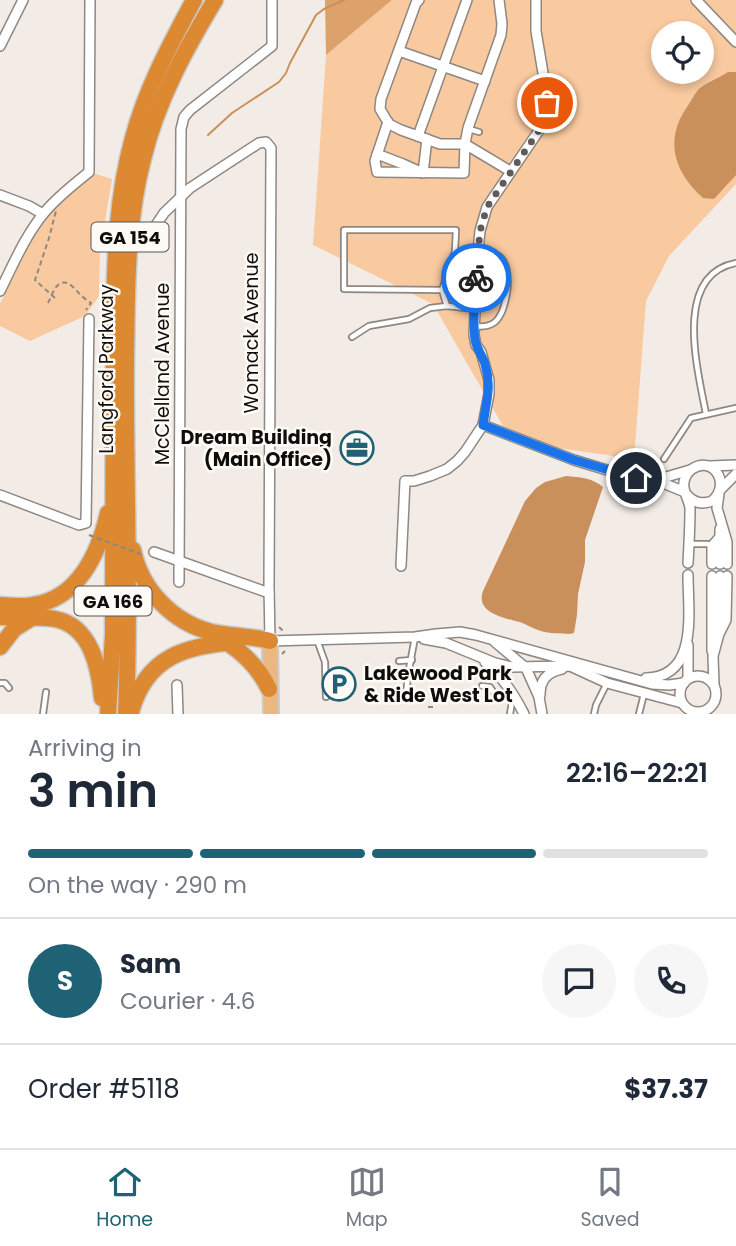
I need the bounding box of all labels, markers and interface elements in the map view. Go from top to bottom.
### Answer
map controls [651,21,714,84]
button: locate [651,21,714,84]
pin [517,73,577,133]
icon: bag [528,84,566,122]
road number: GA 154 [92,222,168,251]
courier [441,243,511,313]
street label: Womack Avenue [238,253,265,413]
icon: bike [457,259,495,297]
street label: McClelland Avenue [149,283,176,465]
street label: Langford Parkway [93,284,120,454]
place label: Dream Building (Main Office) [181,424,332,473]
office icon: Dream Building (Main Office) [338,429,376,467]
pin [606,448,666,508]
icon: home [617,459,655,497]
road number: GA 166 [74,586,152,616]
place label: Lakewood Park & Ride West Lot [364,660,513,709]
parking icon: Lakewood Park & Ride West Lot [320,665,358,703]
text: Arriving in [28,732,142,764]
text: 22:16–22:21 [566,755,708,791]
text: 3 min [28,759,158,823]
text: On the way · 290 m [28,869,247,901]
button: chat [542,944,616,1018]
button: phone [634,944,708,1018]
text: Sam [120,946,181,982]
text: S [57,963,73,999]
text: Courier · 4.6 [120,985,255,1017]
text: Order #5118 [28,1071,180,1107]
text: $37.37 [624,1071,708,1107]
tab: Home [96,1163,153,1234]
tab: Map [346,1163,388,1234]
tab: Saved [580,1163,640,1234]

